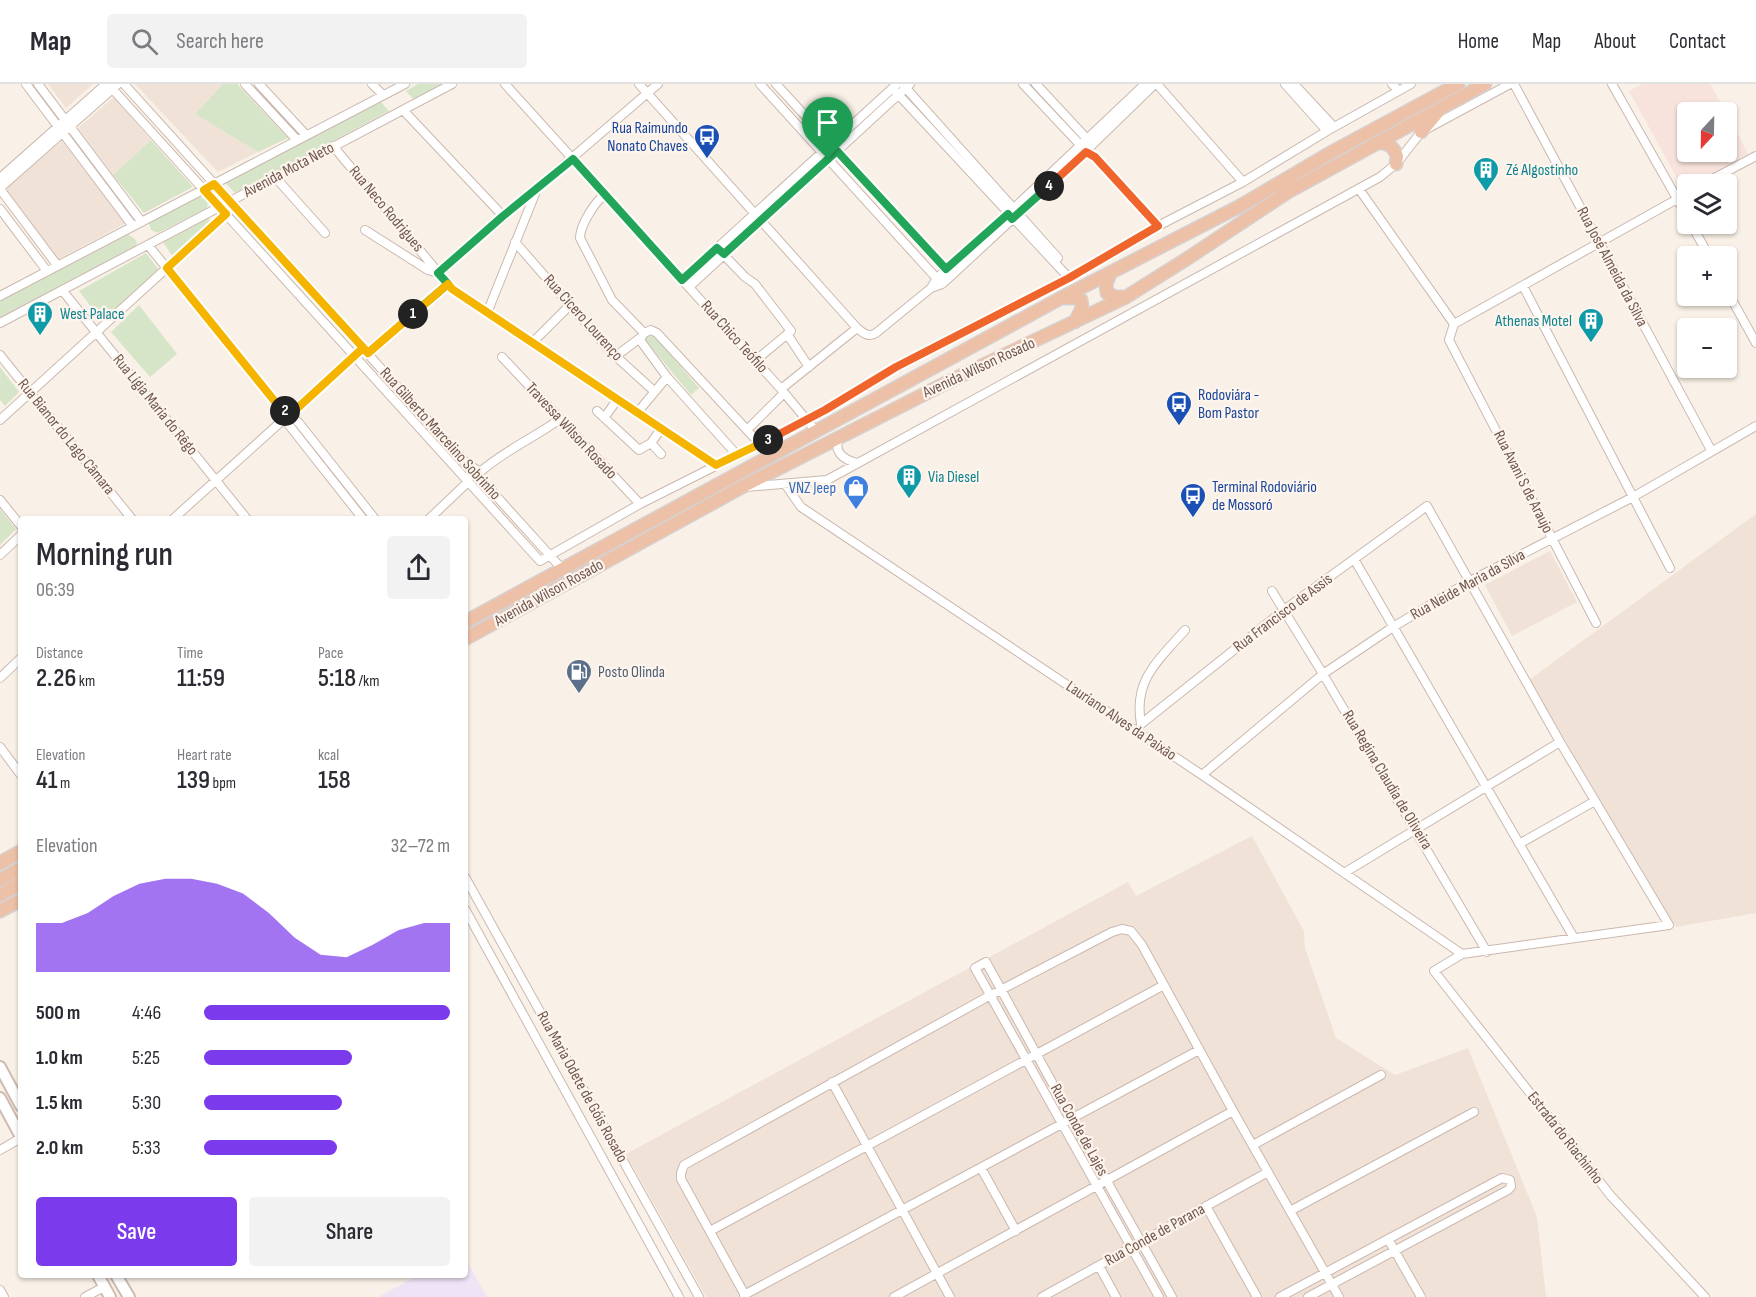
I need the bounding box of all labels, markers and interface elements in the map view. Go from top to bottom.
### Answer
search box [107,14,527,68]
text: Map [30,25,71,58]
icon: search [128,25,161,58]
text: Search here [176,28,264,55]
text: Home [1458,29,1499,54]
text: Map [1532,29,1561,54]
text: About [1594,29,1636,54]
text: Contact [1669,29,1726,54]
pin [802,97,853,159]
north arrow [1677,102,1737,162]
map controls [1677,102,1737,378]
icon: arrive [811,106,844,139]
place label: Rua Raimundo Nonato Chaves [607,119,688,156]
bus stop icon: Rua Raimundo Nonato Chaves [692,122,722,160]
street label: Avenida Mota Neto [240,138,338,202]
building icon: Zé Algostinho [1471,155,1501,193]
place label: Zé Algostinho [1506,161,1578,180]
street label: Rua Neco Rodrigues [345,162,428,256]
pin: 4 [1034,171,1064,201]
button: layers [1677,174,1737,234]
text: 4 [1045,176,1053,195]
street label: Rua José Almeida da Silva [1572,204,1652,330]
button: + [1677,246,1737,306]
street label: Rua Cícero Lourenço [539,271,627,365]
street label: Rua Chico Teófilo [697,297,771,377]
building icon: West Palace [25,299,55,337]
pin: 1 [398,299,428,329]
text: 1 [410,304,416,323]
place label: West Palace [60,305,124,324]
building icon: Athenas Motel [1576,306,1606,344]
place label: Athenas Motel [1494,312,1572,331]
button: − [1677,318,1737,378]
street label: Avenida Wilson Rosado [919,334,1038,403]
street label: Rua Lígia Maria do Rêgo [109,351,201,459]
street label: Rua Gilberto Marcelino Sobrinho [376,364,504,504]
street label: Rua Bianor do Lago Câmara [13,375,119,499]
street label: Travessa Wilson Rosado [521,379,621,483]
place label: Rodoviára - Bom Pastor [1198,386,1259,423]
bus stop icon: Rodoviára - Bom Pastor [1164,389,1194,427]
pin: 2 [270,396,300,426]
text: 2 [281,401,289,420]
pin: 3 [753,425,783,455]
street label: Rua Avani S de Araujo [1489,427,1557,537]
text: 3 [764,430,772,449]
building icon: Via Diesel [894,462,924,500]
place label: Via Diesel [928,468,979,487]
shop icon: VNZ Jeep [841,473,871,511]
place label: Terminal Rodoviário de Mossoró [1212,478,1317,515]
place label: VNZ Jeep [789,479,836,498]
bus stop icon: Terminal Rodoviário de Mossoró [1178,481,1208,519]
text: Morning run [36,535,173,575]
button: share [387,536,450,599]
street label: Rua Neide Maria da Silva [1407,546,1529,624]
street label: Avenida Wilson Rosado [490,555,607,631]
street label: Rua Francisco de Assis [1230,569,1337,657]
text: 06:39 [36,578,75,602]
text: Distance [36,644,83,663]
text: Time [177,644,203,663]
text: Pace [318,644,343,663]
fuel station icon: Posto Olinda [564,657,594,695]
text: 2.26 [36,663,76,694]
text: 11:59 [177,663,225,694]
text: 5:18 [318,663,356,694]
place label: Posto Olinda [598,663,665,682]
text: km [76,672,95,691]
text: /km [356,672,379,691]
street label: Lauriano Alves da Paixão [1062,677,1180,765]
street label: Rua Regina Claudia de Oliveira [1338,707,1436,853]
text: Elevation [36,746,85,765]
text: Heart rate [177,746,232,765]
text: kcal [318,746,339,765]
text: 41 [36,765,57,796]
text: 139 [177,765,210,796]
text: 158 [318,765,351,796]
text: m [57,774,70,793]
text: bpm [210,774,236,793]
text: Elevation [36,834,98,858]
text: 32–72 m [391,834,450,858]
text: 500 m [36,1001,80,1025]
text: 4:46 [132,1001,161,1025]
street label: Rua Maria Odete de Góis Rosado [532,1008,632,1166]
text: 1.0 km [36,1046,83,1070]
text: 5:25 [132,1046,160,1070]
street label: Rua Conde de Lajes [1046,1081,1112,1180]
street label: Estrada do Riachinho [1523,1088,1607,1188]
text: 1.5 km [36,1091,82,1115]
text: 5:30 [132,1091,161,1115]
text: 2.0 km [36,1136,83,1160]
text: 5:33 [132,1136,161,1160]
button: Save [36,1197,237,1266]
button: Share [249,1197,450,1266]
street label: Rua Conde de Parana [1102,1200,1208,1270]

